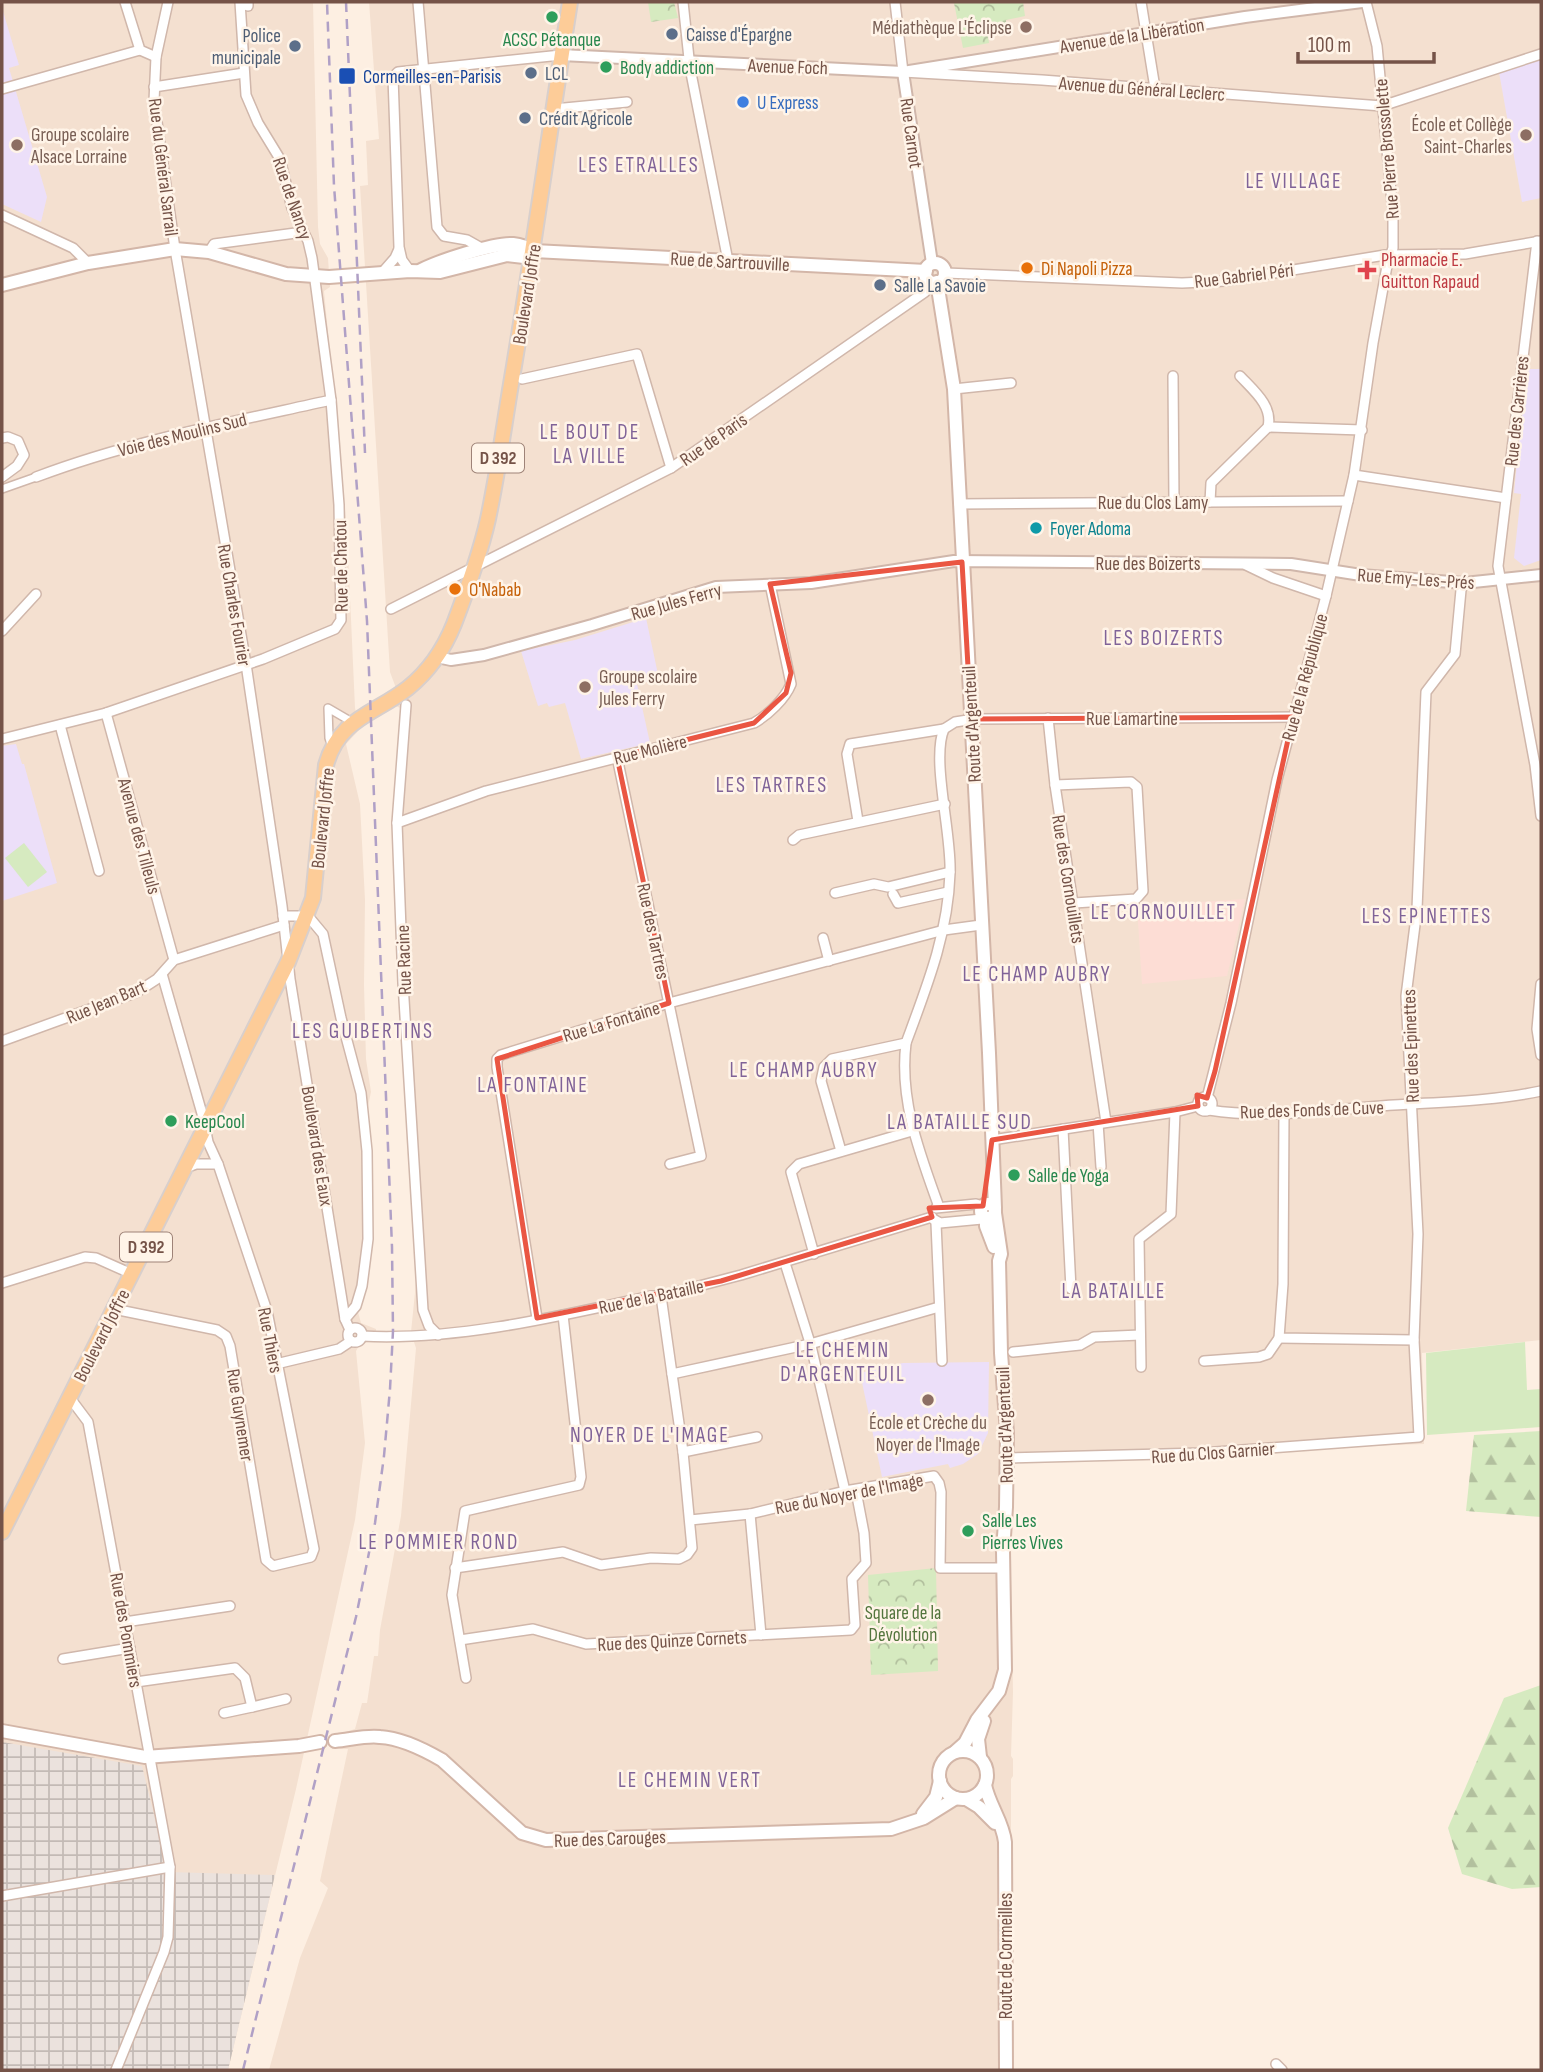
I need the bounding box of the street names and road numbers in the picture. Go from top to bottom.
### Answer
street label: Avenue de la Libération [1057,14,1206,59]
street label: Avenue Foch [747,55,828,80]
street label: Avenue du Général Leclerc [1057,72,1226,107]
street label: Rue Pierre Brossolette [1370,78,1405,220]
street label: Rue du Général Sarrail [143,97,182,237]
street label: Rue Carnot [894,97,927,170]
street label: Rue de Nancy [267,154,317,243]
street label: Boulevard Joffre [508,242,547,346]
street label: Rue de Sartrouville [670,248,790,277]
street label: Rue Gabriel Péri [1193,259,1295,294]
street label: Rue des Carrières [1500,355,1535,467]
street label: Voie des Moulins Sud [116,408,249,463]
street label: Rue de Paris [676,409,752,472]
road number: D 392 [472,444,524,472]
street label: Rue du Clos Lamy [1098,492,1209,515]
street label: Rue de Chatou [329,520,354,612]
street label: Rue Charles Fourier [211,543,256,669]
street label: Rue des Boizerts [1095,553,1201,576]
street label: Rue Emy-Les-Prés [1357,564,1475,595]
street label: Rue Jules Ferry [628,578,725,626]
street label: Rue de la République [1277,611,1333,743]
street label: Route d'Argenteuil [958,665,987,783]
street label: Rue Lamartine [1086,708,1178,731]
street label: Rue Molière [611,730,689,771]
street label: Boulevard Joffre [307,767,340,870]
street label: Avenue des Tilleuls [112,775,165,897]
street label: Rue des Cornouillets [1046,813,1089,945]
street label: Rue des Tartres [631,881,674,982]
street label: Rue Racine [392,924,417,995]
street label: Rue Jean Bart [63,975,150,1030]
street label: Rue des Epinettes [1398,989,1425,1103]
street label: Rue La Fontaine [560,997,663,1048]
street label: Boulevard des Eaux [296,1085,337,1208]
street label: Rue des Fonds de Cuve [1240,1096,1384,1125]
road number: D 392 [120,1232,172,1262]
street label: Rue de la Bataille [597,1275,706,1320]
street label: Boulevard Joffre [69,1285,136,1386]
street label: Rue Thiers [252,1306,287,1375]
street label: Route d'Argenteuil [992,1366,1019,1484]
street label: Rue Guynemer [221,1367,258,1464]
street label: Rue du Clos Garnier [1151,1438,1276,1469]
street label: Rue du Noyer de l'Image [773,1469,925,1520]
street label: Rue des Pommiers [104,1571,147,1690]
street label: Rue des Quinze Cornets [597,1626,748,1657]
street label: Rue des Carouges [554,1826,667,1853]
street label: Route de Cormeilles [995,1893,1018,2019]

